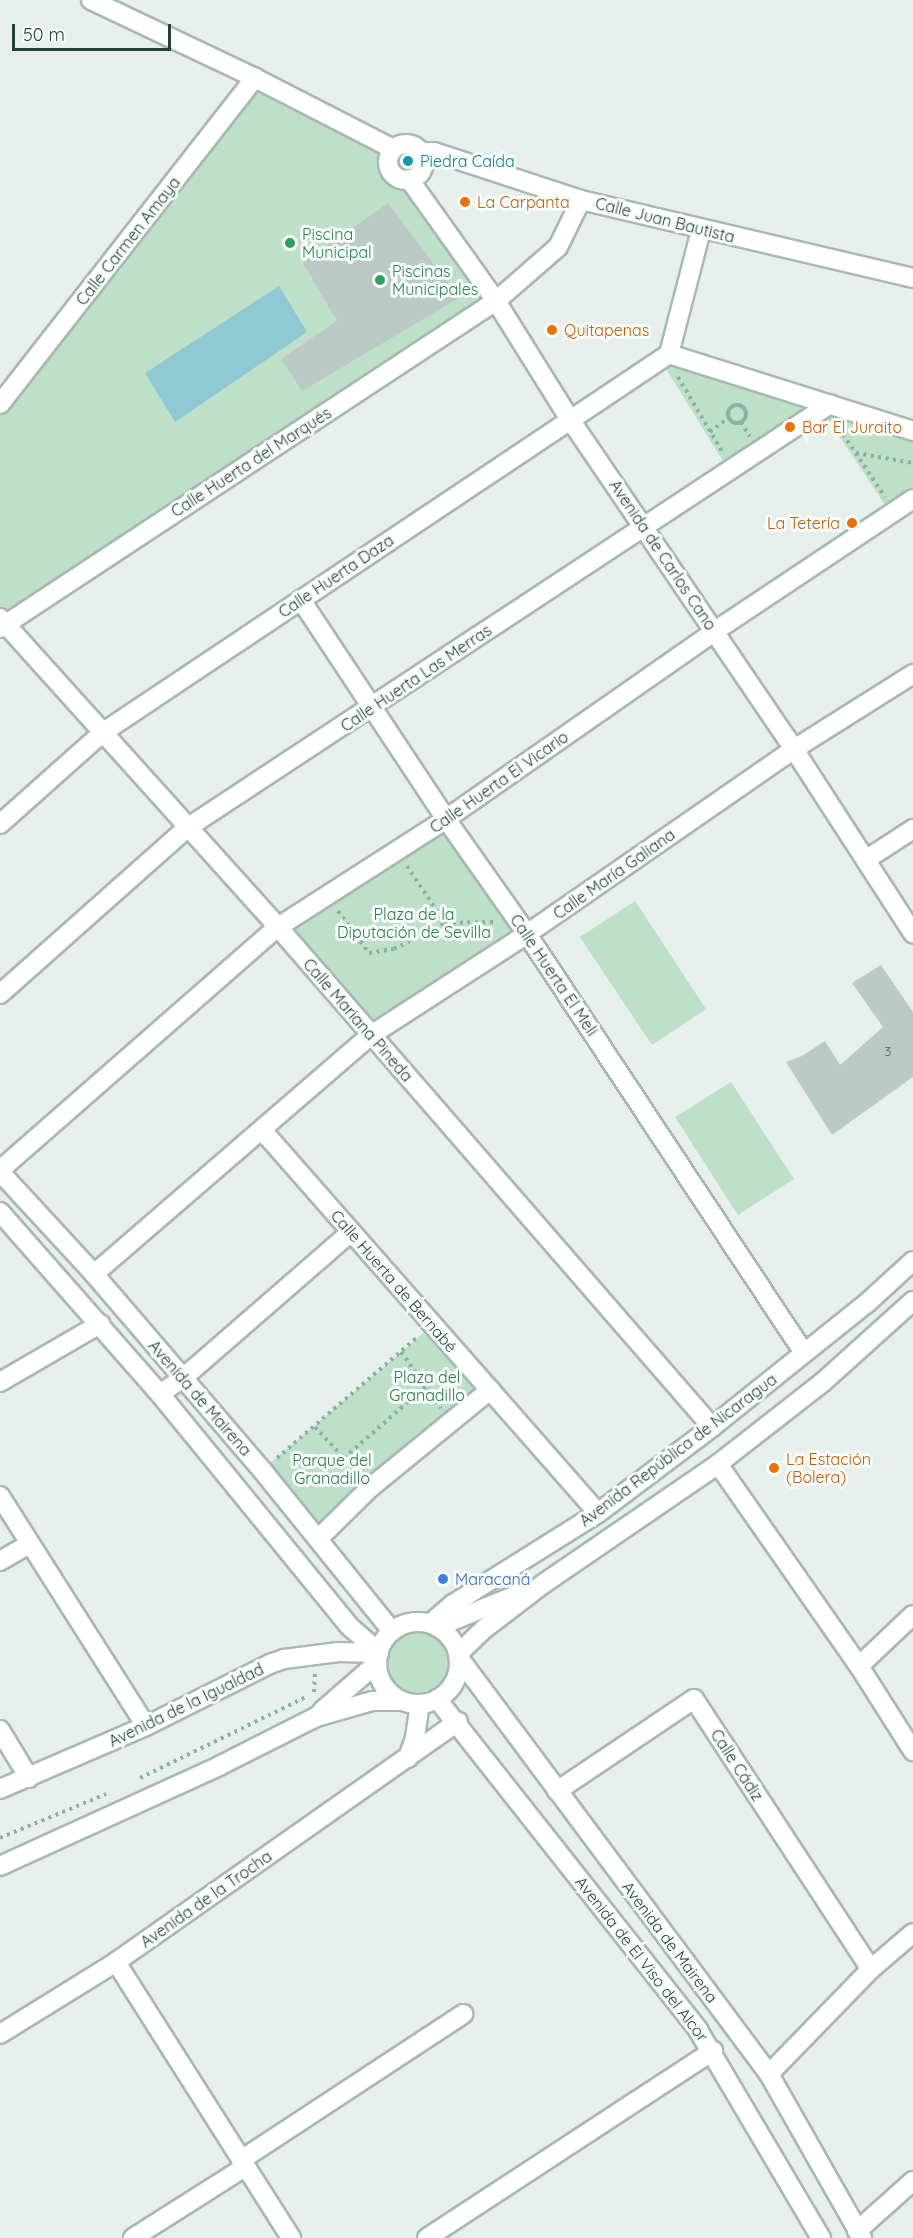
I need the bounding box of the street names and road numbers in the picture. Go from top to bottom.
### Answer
street label: Calle Carmen Amaya [72,173,184,309]
street label: Calle Juan Bautista [593,193,737,247]
street label: Calle Huerta del Marqués [167,403,335,521]
street label: Avenida de Carlos Cano [605,476,721,634]
street label: Calle Huerta Daza [275,530,397,622]
street label: Calle Huerta Las Merras [337,620,495,736]
street label: Calle Huerta El Vicario [426,727,572,837]
street label: Calle María Galiana [549,825,679,923]
street label: Calle Huerta El Meli [506,911,602,1039]
street label: Calle Mariana Pineda [299,954,417,1086]
street label: Calle Huerta de Bernabé [327,1206,461,1356]
street label: Avenida de Mairena [145,1336,255,1460]
street label: Avenida República de Nicaragua [576,1370,780,1530]
street label: Avenida de la Igualdad [105,1659,267,1751]
street label: Calle Cádiz [707,1726,767,1804]
street label: Avenida de la Trocha [137,1846,275,1952]
street label: Avenida de El Viso del Alcor [572,1873,712,2045]
street label: Avenida de Mairena [618,1878,722,2006]

